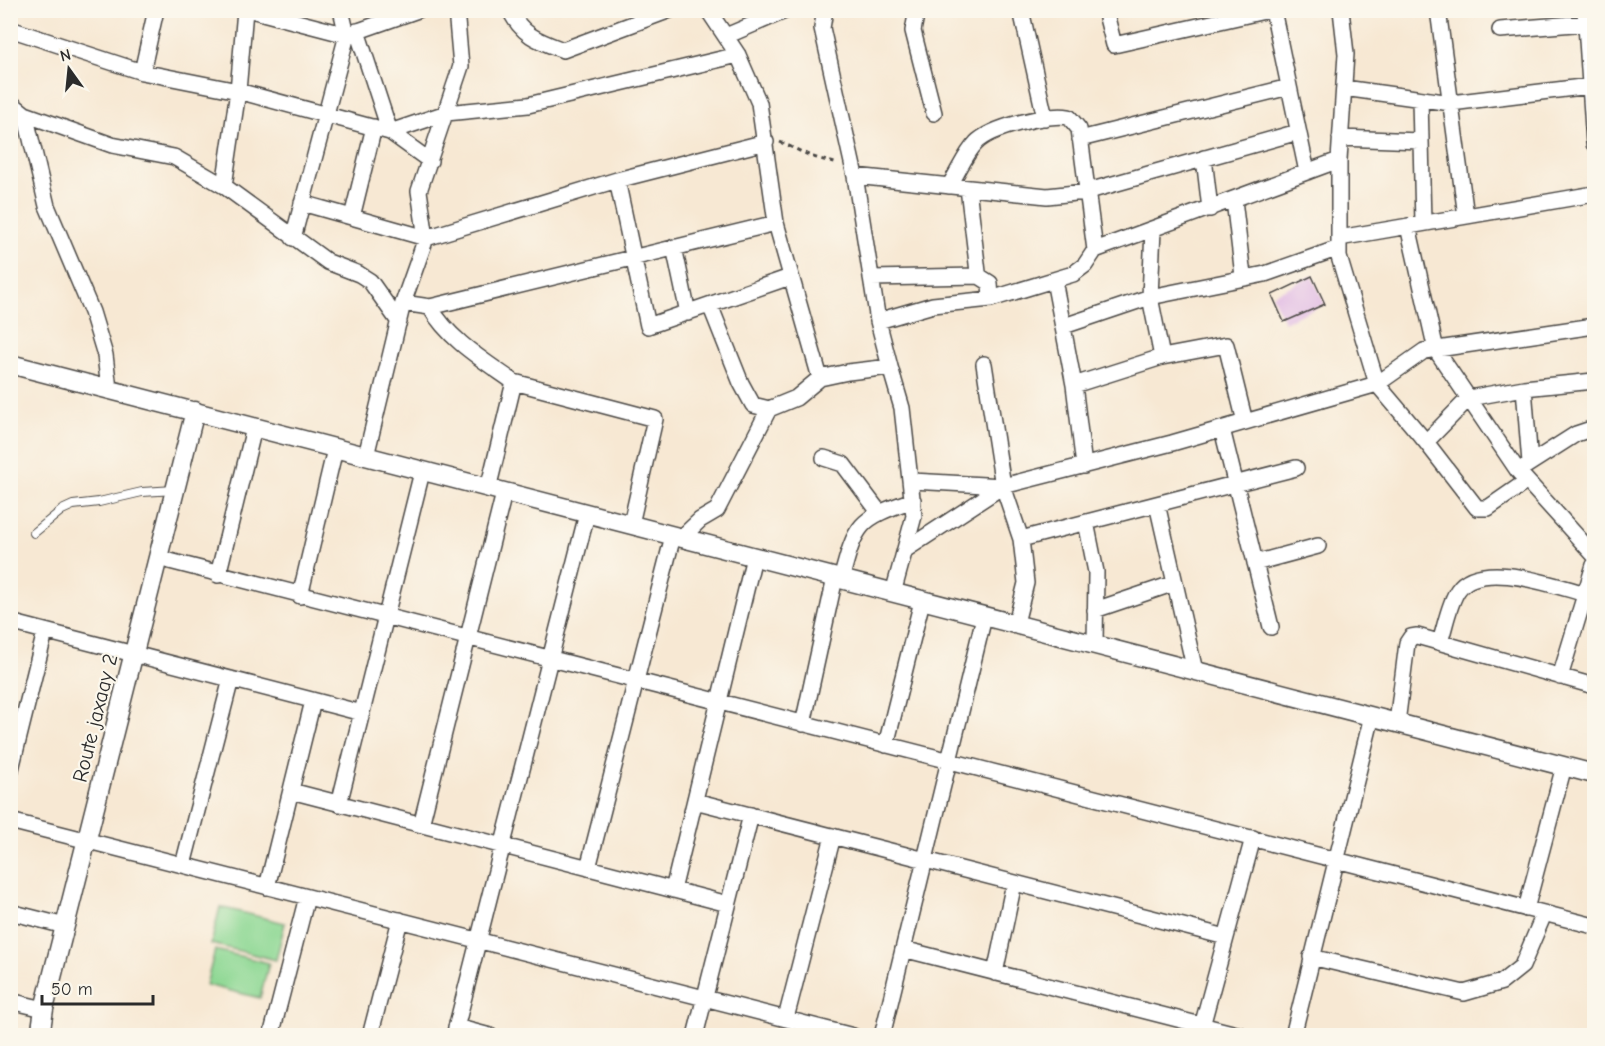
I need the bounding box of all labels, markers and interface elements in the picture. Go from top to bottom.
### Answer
north arrow [39,39,99,99]
text: N [58,45,73,66]
street label: Route jaxaay 2 [67,651,123,785]
scale bar [42,968,153,1006]
text: 50 m [51,979,93,1000]

